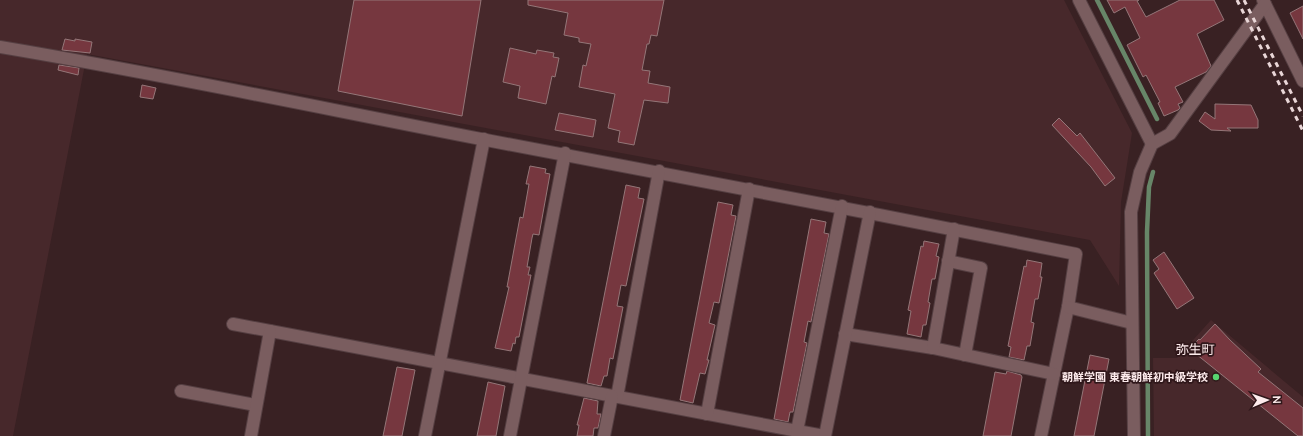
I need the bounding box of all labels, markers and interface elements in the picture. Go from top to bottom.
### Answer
district label: 弥生町 [1175,341,1215,359]
place label: 朝鮮学園 東春朝鮮初中級学校 [1062,370,1208,385]
marker: 朝鮮学園 東春朝鮮初中級学校 [1211,372,1221,382]
north arrow [1247,380,1287,420]
text: N [1269,395,1284,404]

